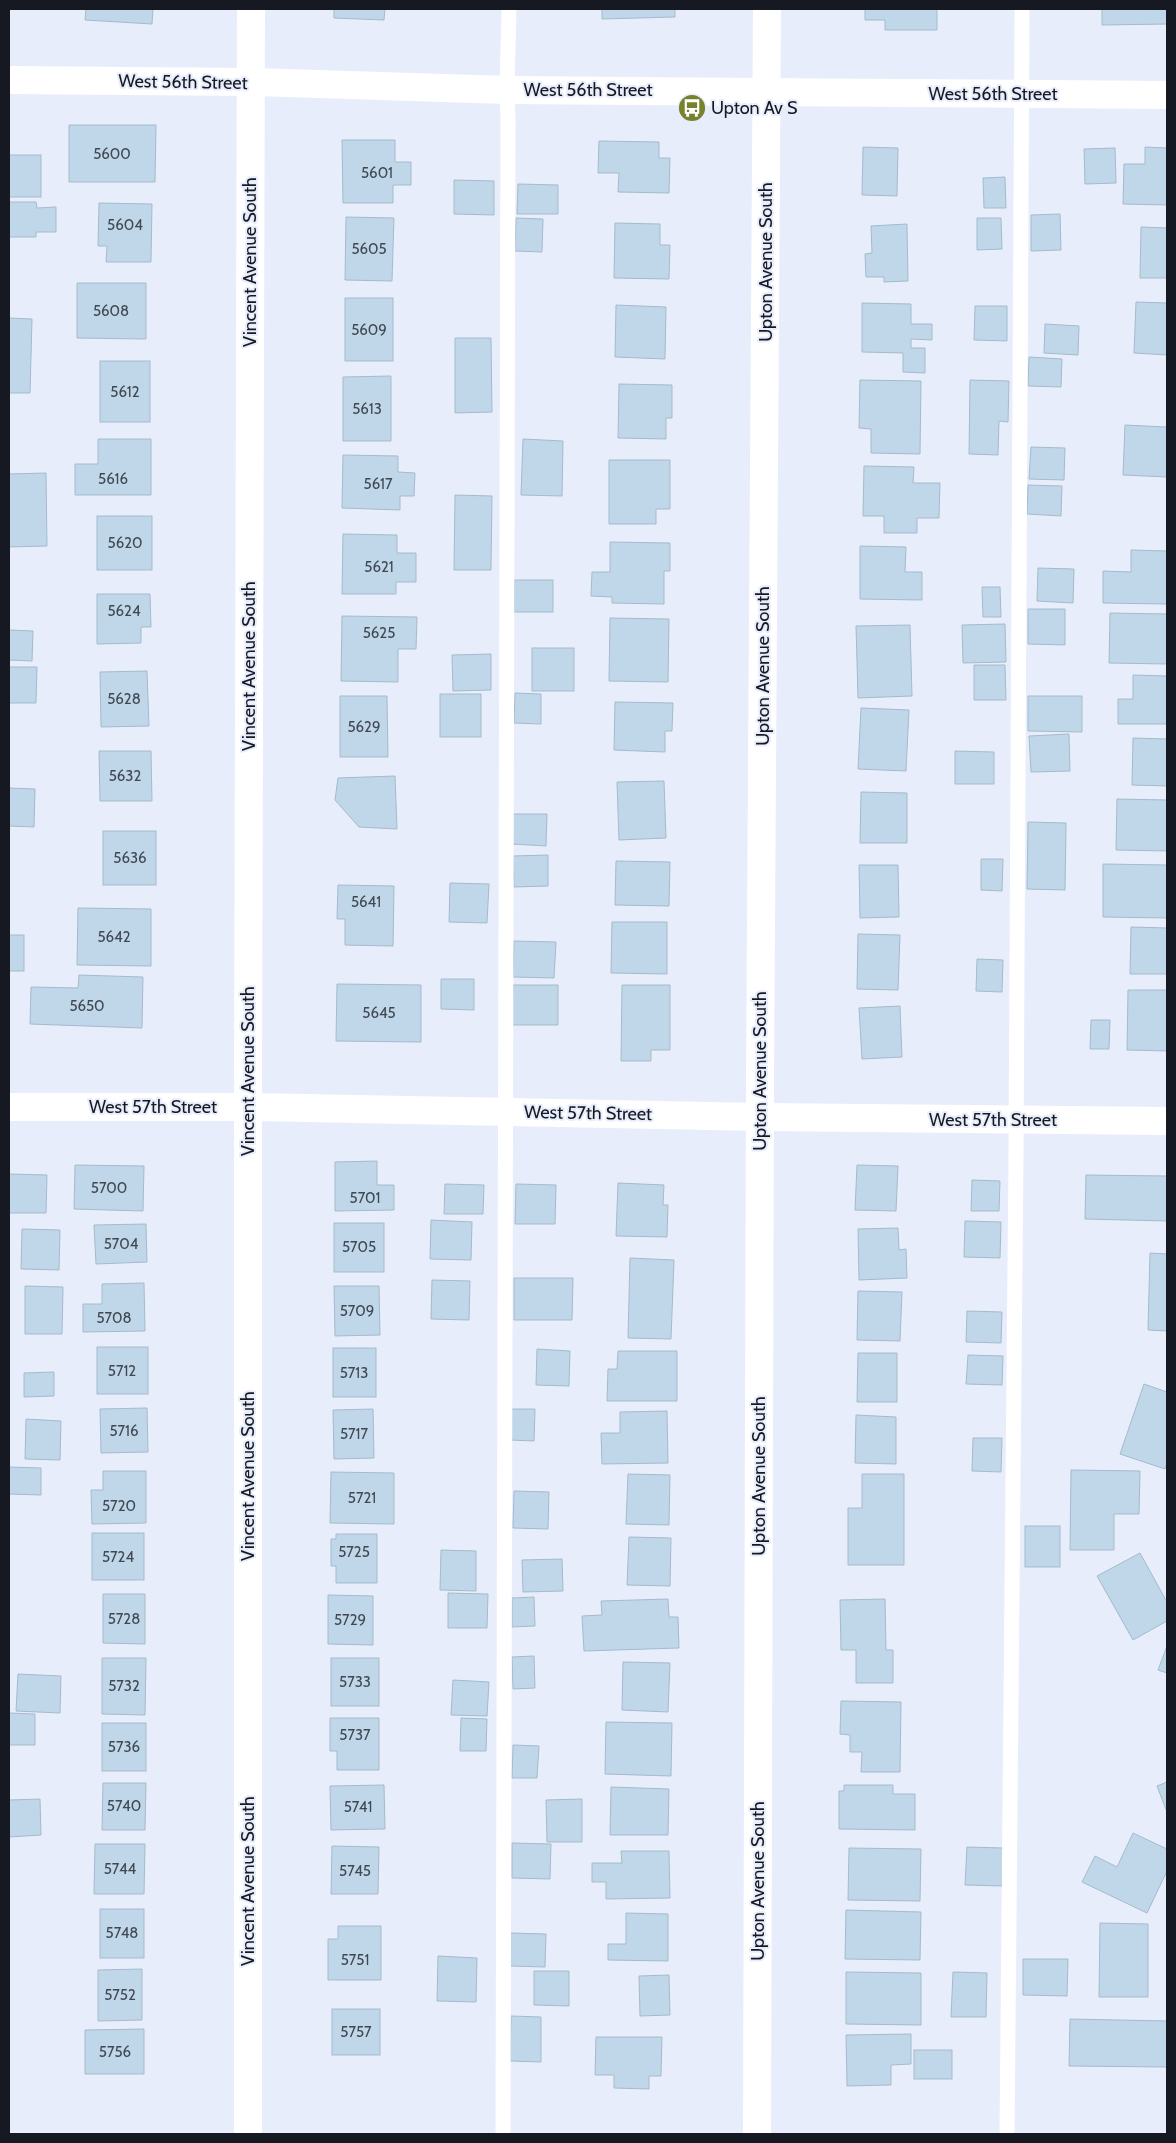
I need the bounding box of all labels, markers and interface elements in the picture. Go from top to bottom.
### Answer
street label: West 56th Street [118,70,248,94]
street label: West 56th Street [523,79,653,101]
street label: West 56th Street [928,83,1058,105]
bus stop icon: Upton Av S [677,93,707,123]
place label: Upton Av S [711,97,798,119]
house number: 5600 [93,145,131,163]
house number: 5601 [361,164,393,182]
street label: Vincent Avenue South [239,177,261,347]
street label: Upton Avenue South [755,182,777,342]
house number: 5604 [107,216,143,234]
house number: 5605 [351,240,387,258]
house number: 5608 [93,302,129,320]
house number: 5609 [351,321,387,339]
house number: 5612 [110,383,140,401]
house number: 5613 [352,400,382,418]
house number: 5616 [98,470,128,488]
house number: 5617 [364,475,393,493]
house number: 5620 [108,534,142,552]
house number: 5621 [364,558,394,576]
street label: Vincent Avenue South [238,581,260,751]
street label: Upton Avenue South [752,586,774,746]
house number: 5624 [107,602,141,620]
house number: 5625 [363,624,395,642]
house number: 5628 [107,690,141,708]
house number: 5629 [347,718,381,736]
house number: 5632 [109,767,141,785]
house number: 5636 [113,849,147,867]
house number: 5641 [351,893,381,911]
house number: 5642 [97,928,131,946]
street label: Vincent Avenue South [237,986,259,1156]
street label: Upton Avenue South [749,991,771,1151]
house number: 5650 [69,997,105,1015]
house number: 5645 [362,1004,396,1022]
street label: West 57th Street [89,1096,217,1118]
street label: West 57th Street [524,1101,652,1125]
street label: West 57th Street [929,1109,1057,1131]
house number: 5700 [91,1179,127,1197]
house number: 5701 [350,1189,380,1207]
house number: 5704 [104,1235,139,1253]
house number: 5705 [342,1238,376,1256]
house number: 5709 [340,1302,374,1320]
house number: 5708 [96,1309,132,1327]
house number: 5712 [108,1362,136,1380]
house number: 5713 [340,1364,368,1382]
street label: Vincent Avenue South [237,1391,259,1561]
street label: Upton Avenue South [748,1396,770,1556]
house number: 5716 [109,1422,139,1440]
house number: 5717 [340,1425,368,1443]
house number: 5721 [348,1489,376,1507]
house number: 5720 [102,1497,136,1515]
house number: 5725 [338,1543,370,1561]
house number: 5724 [102,1548,134,1566]
house number: 5728 [108,1610,140,1628]
house number: 5729 [334,1611,366,1629]
house number: 5733 [339,1673,371,1691]
house number: 5732 [108,1677,140,1695]
house number: 5737 [339,1726,371,1744]
house number: 5736 [108,1738,140,1756]
street label: Vincent Avenue South [237,1796,259,1966]
house number: 5740 [107,1797,141,1815]
house number: 5741 [344,1798,372,1816]
street label: Upton Avenue South [747,1801,769,1961]
house number: 5744 [104,1860,137,1878]
house number: 5745 [339,1862,371,1880]
house number: 5748 [106,1924,138,1942]
house number: 5751 [341,1951,369,1969]
house number: 5752 [104,1986,136,2004]
house number: 5757 [340,2023,372,2041]
house number: 5756 [99,2043,131,2061]

